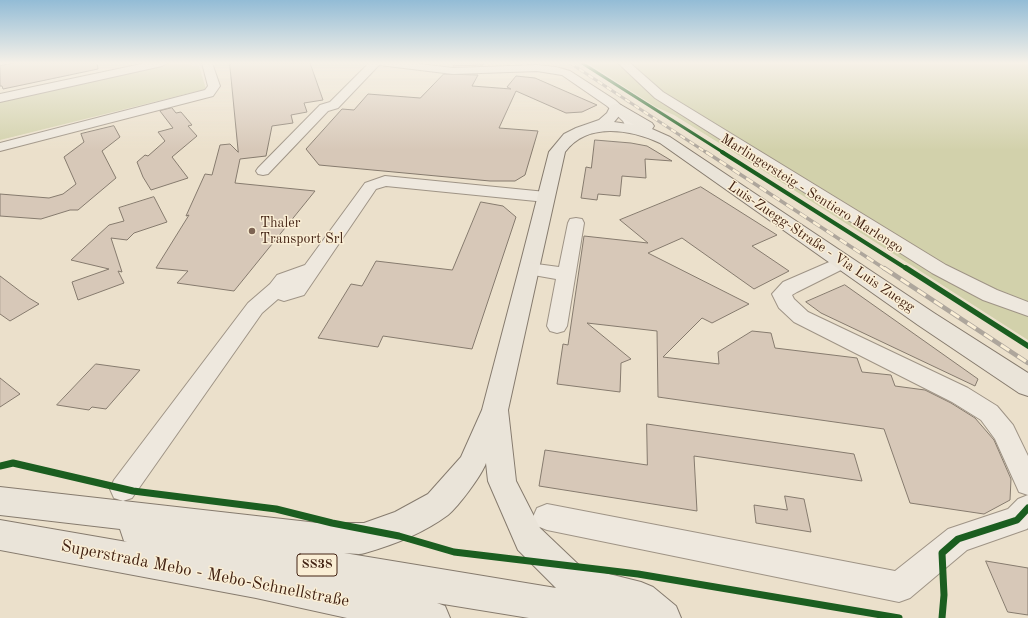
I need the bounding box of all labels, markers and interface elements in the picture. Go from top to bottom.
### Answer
street label: Marlingersteig - Sentiero Marlengo [718,131,906,257]
street label: Luis-Zuegg-Straße - Via Luis Zuegg [724,178,918,316]
place label: Thaler Transport Srl [260,215,343,248]
marker: Thaler Transport Srl [247,226,257,236]
street label: Superstrada Mebo - Mebo-Schnellstraße [59,536,351,612]
road number: SS38 [297,554,337,576]

